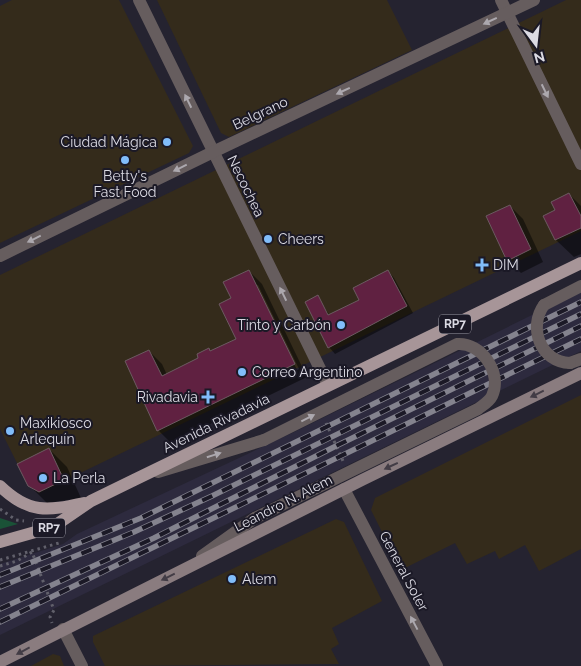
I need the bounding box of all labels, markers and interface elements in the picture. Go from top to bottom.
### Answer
one-way arrow [483,18,497,26]
north arrow [511,20,561,70]
text: N [532,48,547,67]
one-way arrow [541,84,549,98]
one-way arrow [336,87,350,95]
street label: Belgrano [230,93,290,133]
one-way arrow [184,94,192,109]
place label: Ciudad Mágica [61,134,157,150]
marker: Ciudad Mágica [161,136,173,148]
street label: Necochea [224,153,268,219]
marker: Betty's Fast Food [119,154,131,166]
one-way arrow [173,164,188,172]
place label: Betty's Fast Food [93,168,157,200]
place label: Cheers [278,231,324,247]
marker: Cheers [262,233,274,245]
one-way arrow [27,235,42,243]
place label: DIM [493,257,519,273]
marker: DIM [475,258,489,272]
one-way arrow [279,287,287,301]
road number: RP7 [439,314,471,334]
place label: Tinto y Carbón [237,317,331,333]
marker: Tinto y Carbón [335,319,347,331]
place label: Correo Argentino [252,364,363,380]
marker: Correo Argentino [236,366,248,378]
place label: Rivadavia [137,389,198,405]
street label: Avenida Rivadavia [160,390,272,456]
one-way arrow [530,390,544,398]
marker: Rivadavia [202,391,214,403]
one-way arrow [301,414,315,422]
place label: Maxikiosco Arlequín [20,415,91,447]
marker: Maxikiosco Arlequín [4,425,16,437]
one-way arrow [207,451,222,459]
one-way arrow [384,462,399,470]
place label: La Perla [53,470,106,486]
street label: Leandro N. Alem [231,471,335,535]
marker: La Perla [37,472,49,484]
road number: RP7 [33,518,65,538]
street label: General Soler [376,528,432,614]
place label: Alem [242,571,276,587]
one-way arrow [160,573,175,581]
marker: Alem [226,573,238,585]
one-way arrow [410,616,418,630]
one-way arrow [16,646,29,655]

